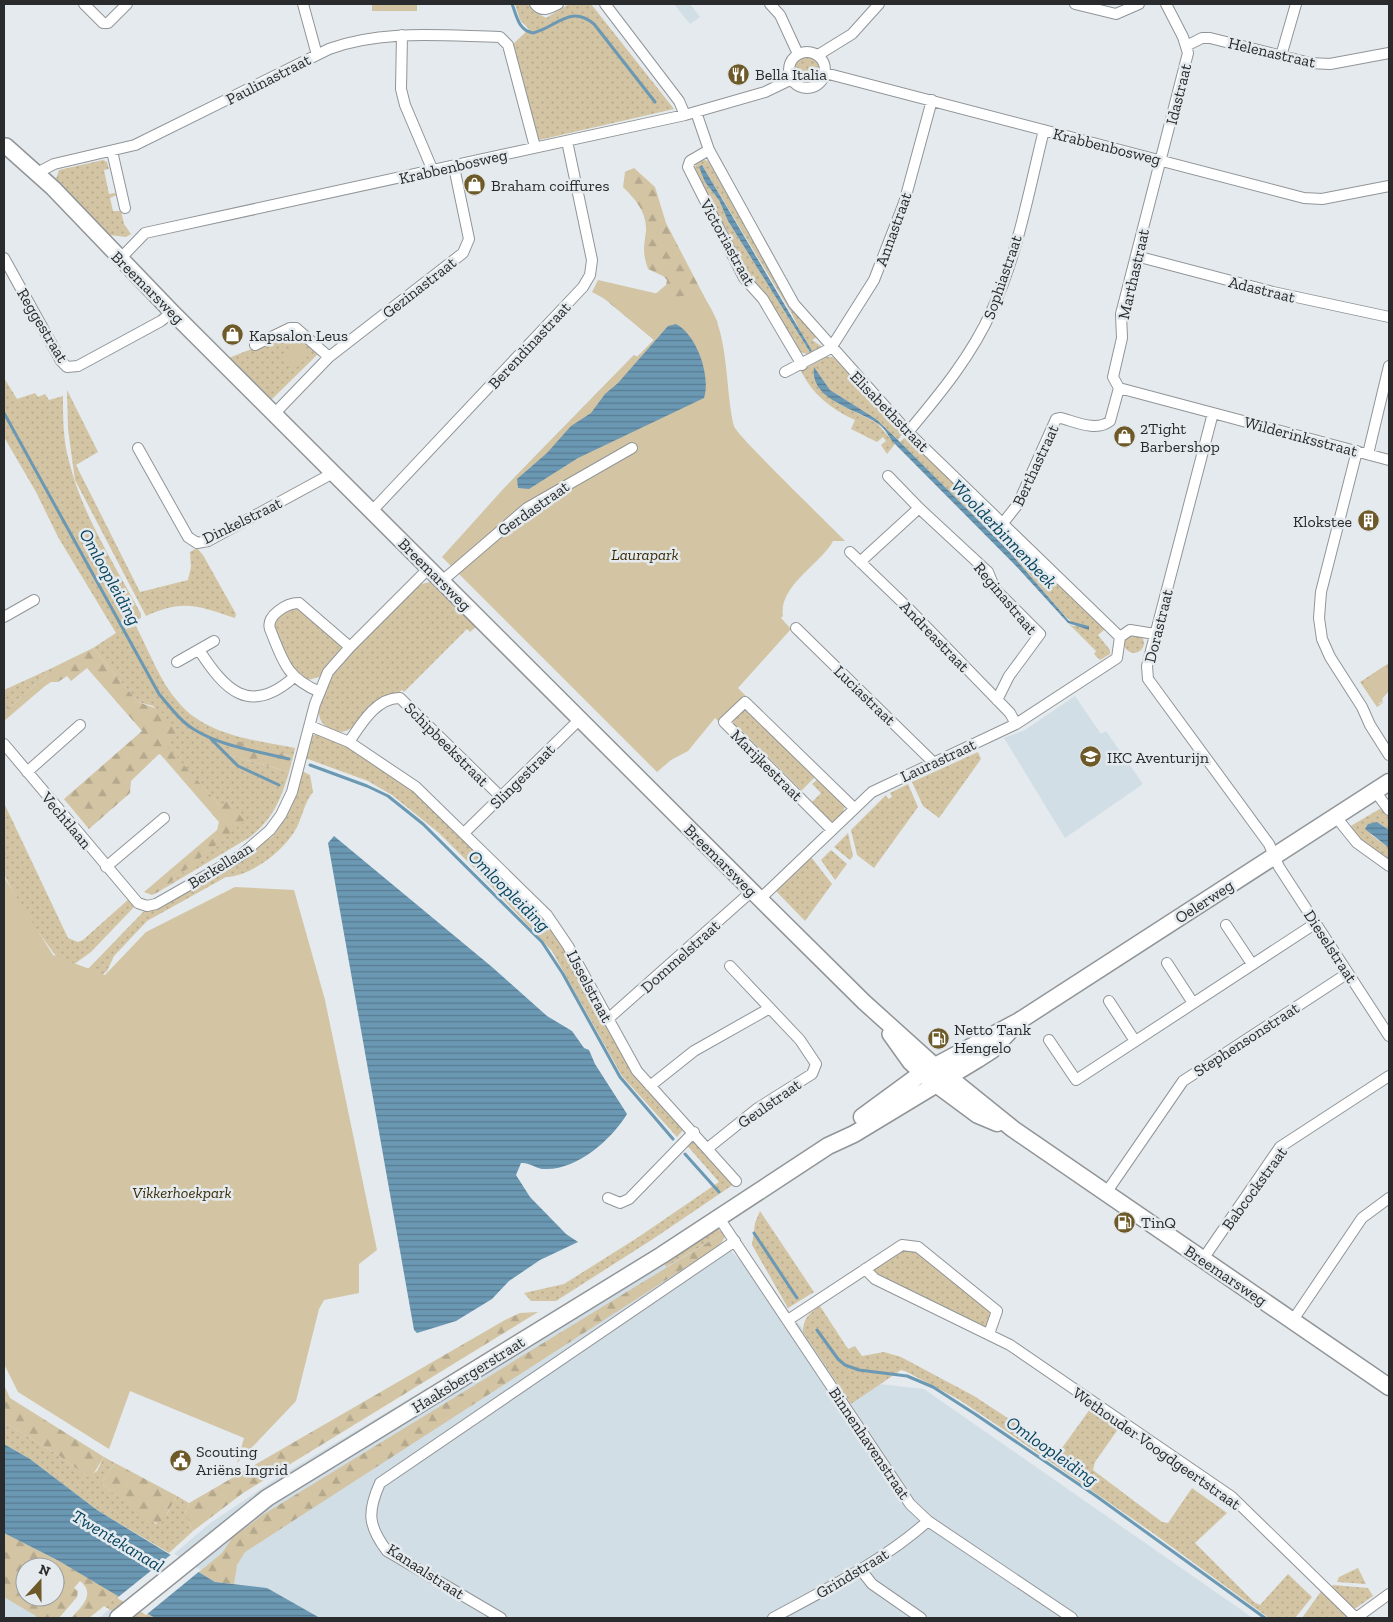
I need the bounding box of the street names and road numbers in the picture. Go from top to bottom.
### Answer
street label: Helenastraat [1226,33,1317,72]
street label: Paulinastraat [223,50,314,109]
street label: Idastraat [1162,61,1195,127]
street label: Krabbenbosweg [1051,124,1163,169]
street label: Krabbenbosweg [397,145,509,188]
street label: Annastraat [871,189,916,269]
street label: Victoriastraat [695,195,759,289]
street label: Marthastraat [1114,227,1153,321]
street label: Sophiastraat [979,233,1026,322]
street label: Breemarsweg [107,247,188,328]
street label: Gezinastraat [379,253,460,322]
street label: Adastraat [1227,272,1297,307]
street label: Reggestraat [13,285,72,366]
street label: Berendinastraat [484,298,574,393]
street label: Elisabethstraat [846,367,933,456]
street label: Wilderinksstraat [1242,412,1360,461]
street label: Berthastraat [1008,421,1063,509]
street label: Gerdastraat [494,477,573,540]
street label: Dinkelstraat [199,493,285,548]
street label: Breemarsweg [394,534,475,615]
street label: Reginastraat [970,558,1041,638]
street label: Dorastraat [1140,587,1177,665]
street label: Andreastraat [896,597,973,676]
street label: Luciastraat [830,661,899,729]
street label: Schipbeekstraat [401,698,493,790]
street label: Marijkestraat [727,726,806,805]
street label: Laurastraat [898,735,979,786]
street label: Slingestraat [486,740,559,813]
street label: Vechtlaan [37,787,96,853]
street label: Breemarsweg [680,820,761,901]
street label: Berkellaan [184,838,257,893]
street label: Oelerweg [1171,875,1237,927]
street label: Dieselstraat [1300,906,1361,986]
street label: Dommelstraat [637,916,724,997]
street label: IJsselstraat [563,947,616,1026]
street label: Stephensonstraat [1190,998,1303,1081]
street label: Geulstraat [734,1075,805,1132]
street label: Babcockstraat [1218,1143,1291,1234]
street label: Breemarsweg [1181,1241,1271,1310]
street label: Haaksbergerstraat [408,1332,528,1417]
street label: Wethouder Voogdgeertstraat [1069,1383,1244,1514]
street label: Binnenhavenstraat [825,1384,914,1503]
street label: Kanaalstraat [384,1540,468,1603]
street label: Grindstraat [813,1544,892,1602]

